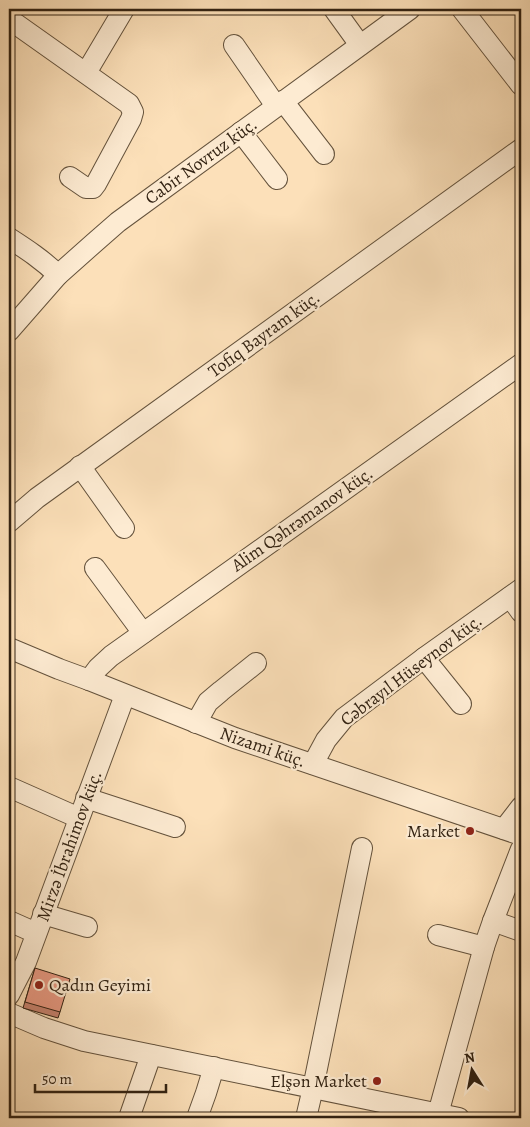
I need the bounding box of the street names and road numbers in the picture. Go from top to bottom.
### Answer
street label: Cabir Novruz küç. [140,112,262,210]
street label: Tofiq Bayram küç. [203,285,325,383]
street label: Alim Qəhrəmanov küç. [226,461,378,578]
street label: Cəbrayıl Hüseynov küç. [335,609,487,731]
street label: Nizami küç. [217,721,309,773]
street label: Mirzə İbrahimov küç. [31,767,107,925]

